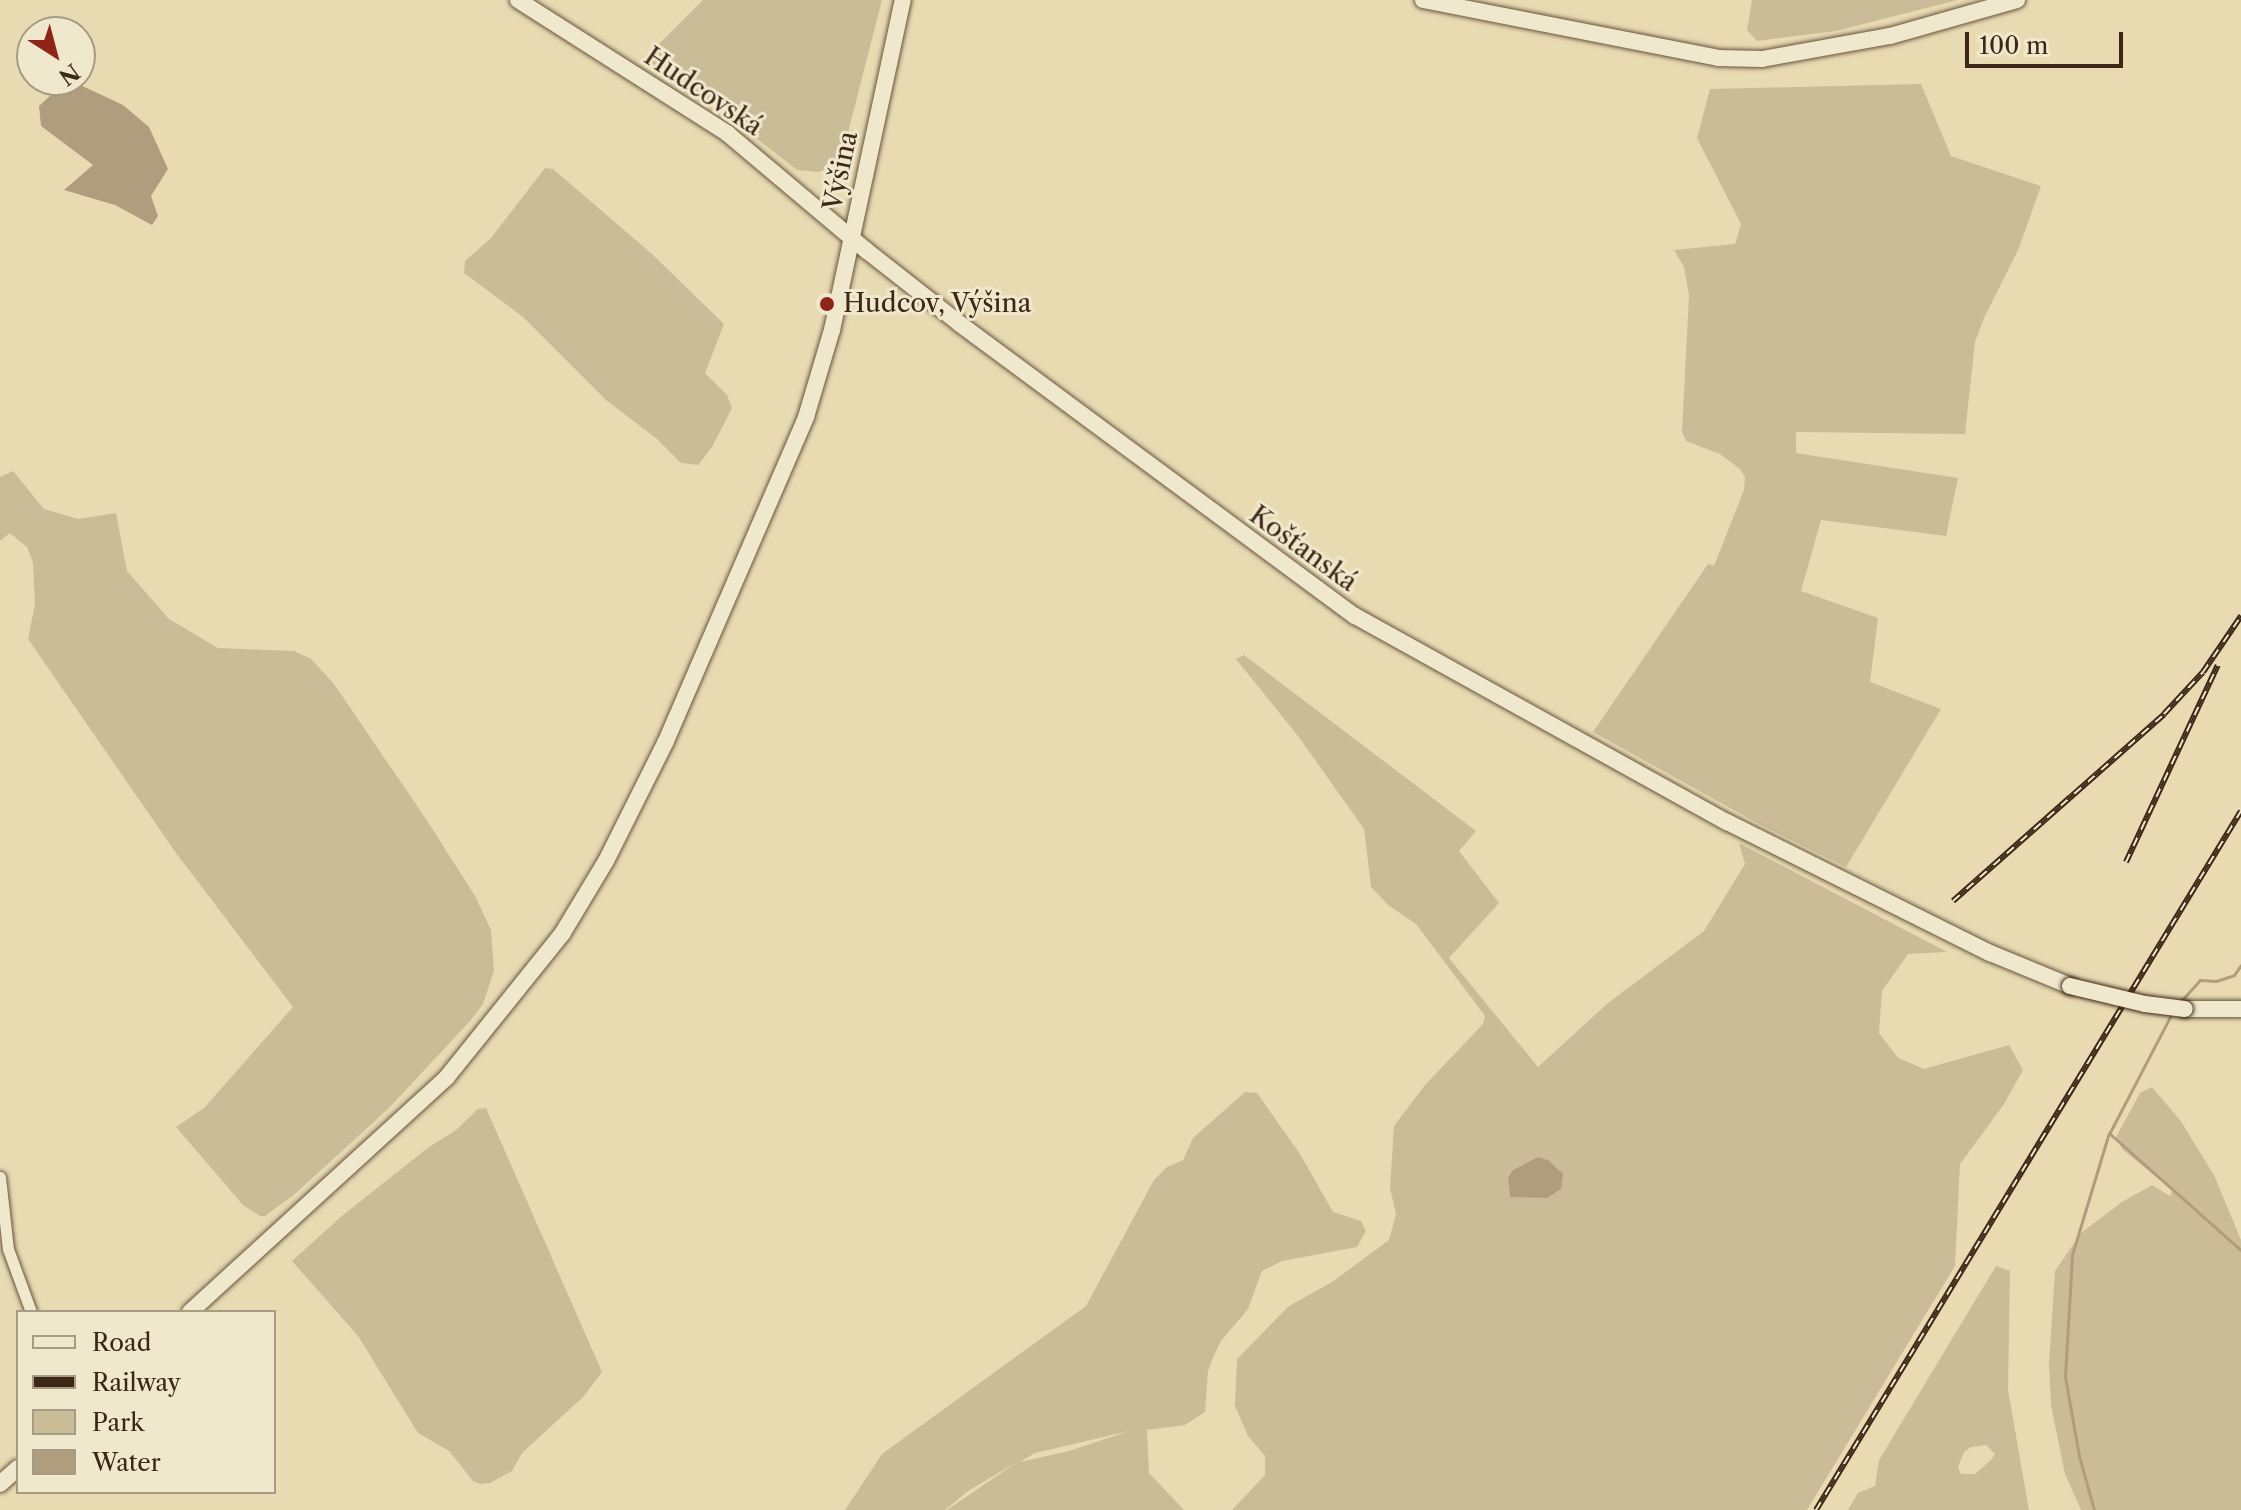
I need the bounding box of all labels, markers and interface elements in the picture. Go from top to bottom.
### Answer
north arrow [16,16,96,96]
scale bar [1969,16,2127,66]
text: 100 m [1979,31,2048,60]
street label: Hudcovská [638,41,768,143]
text: N [54,58,85,91]
street label: Výšina [817,128,865,214]
place label: Hudcov, Výšina [843,288,1032,320]
marker: Hudcov, Výšina [818,295,836,313]
street label: Košťanská [1243,500,1363,598]
legend [16,1310,276,1494]
text: Road [92,1328,151,1357]
text: Railway [92,1368,181,1397]
text: Park [92,1408,144,1437]
text: Water [92,1448,161,1477]

